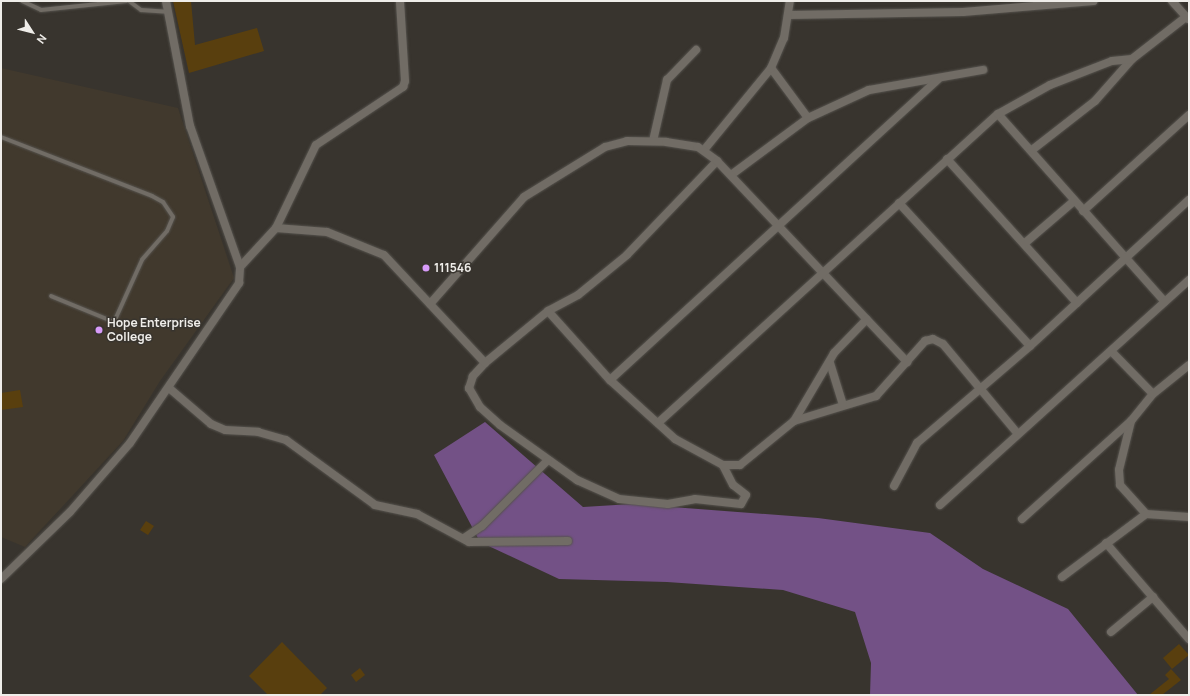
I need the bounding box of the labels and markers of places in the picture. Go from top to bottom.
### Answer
place label: 111546 [434,261,472,275]
marker: 111546 [421,263,431,273]
place label: Hope Enterprise College [107,316,201,344]
marker: Hope Enterprise College [94,325,104,335]

